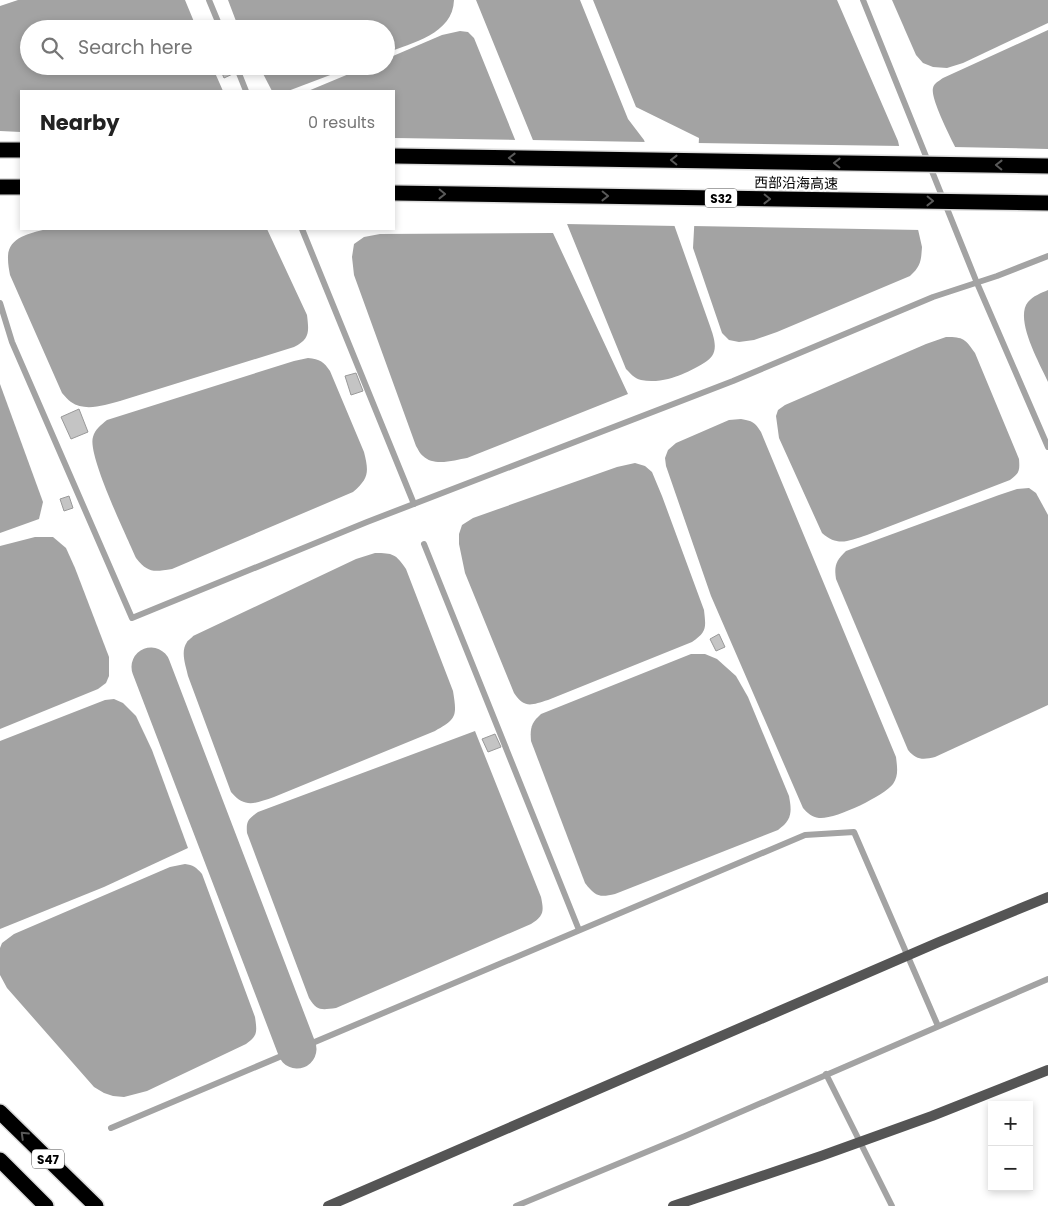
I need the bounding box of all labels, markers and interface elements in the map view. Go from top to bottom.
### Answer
search box [20,20,395,75]
icon: search [38,34,66,62]
text: Search here [78,34,192,61]
text: Nearby [40,108,120,137]
text: 0 results [308,111,375,134]
one-way arrow [508,152,516,163]
one-way arrow [670,155,678,165]
one-way arrow [833,157,841,168]
one-way arrow [995,160,1003,170]
street label: 西部沿海高速 [754,172,838,194]
road number: S32 [705,188,737,208]
one-way arrow [439,189,447,199]
one-way arrow [602,191,609,201]
one-way arrow [764,194,772,204]
one-way arrow [926,196,934,206]
map controls [988,1101,1033,1191]
button: + [988,1101,1033,1146]
one-way arrow [21,1132,30,1141]
button: − [988,1146,1033,1191]
road number: S47 [32,1150,64,1168]

